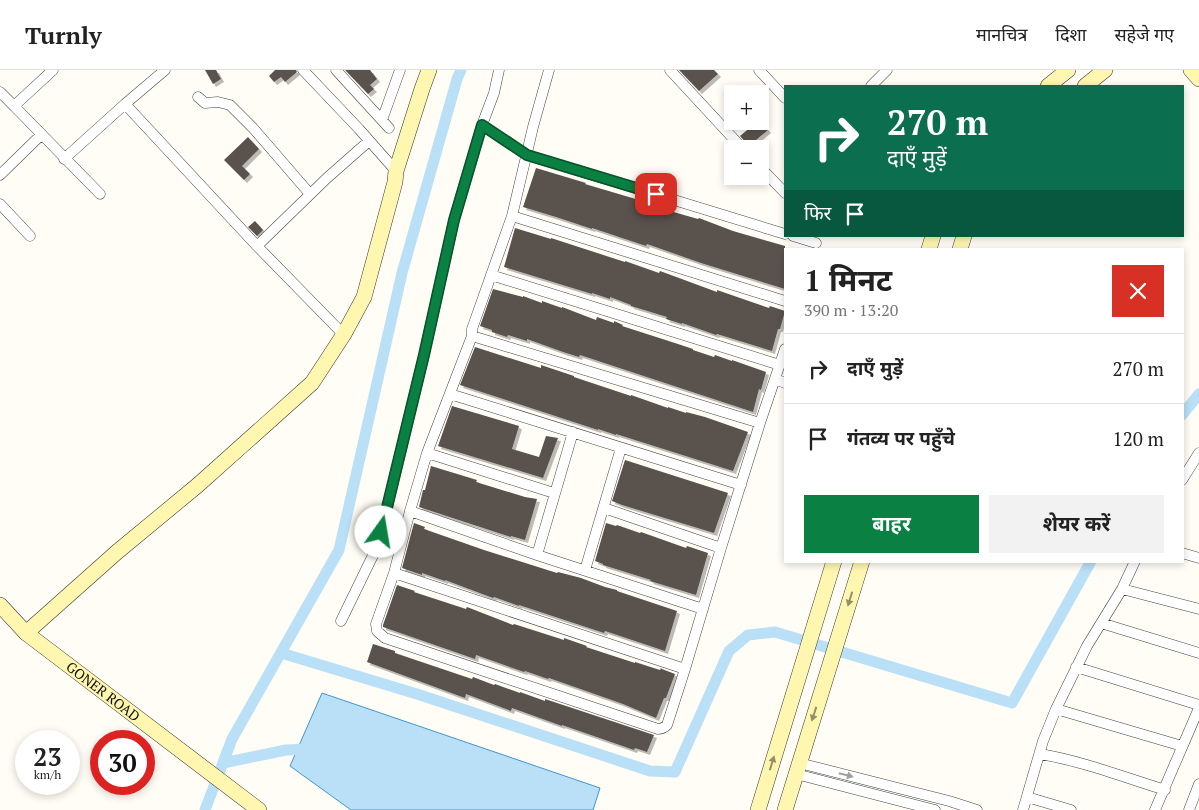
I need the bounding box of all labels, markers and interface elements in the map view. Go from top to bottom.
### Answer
text: Turnly [25,19,102,51]
text: मानचित्र [976,22,1027,46]
text: दिशा [1055,22,1086,46]
text: सहेजे गए [1114,22,1174,46]
map controls [724,85,769,185]
button: + [724,85,769,130]
text: 270 m [887,99,988,145]
icon: right [804,105,869,170]
button: − [724,140,769,185]
text: दाएँ मुड़ें [887,143,947,172]
pin [635,173,677,215]
icon: arrive [642,180,670,208]
text: फिर [804,200,831,225]
icon: arrive [841,200,869,228]
text: 1 मिनट [804,260,892,300]
button: close [1112,265,1164,317]
text: 390 m · 13:20 [804,299,898,321]
icon: right [804,355,832,383]
text: दाएँ मुड़ें [847,355,903,380]
text: 270 m [1113,356,1164,381]
icon: arrive [804,425,832,453]
text: गंतव्य पर पहुँचे [847,425,955,450]
text: 120 m [1113,426,1164,451]
button: बाहर [804,495,979,553]
button: शेयर करें [989,495,1164,553]
position arrow [354,505,406,557]
one-way arrow [846,592,854,607]
street label: GONER ROAD [62,657,144,725]
one-way arrow [810,706,818,721]
speed limit sign: 30 [90,730,155,795]
text: 23 [33,740,62,773]
one-way arrow [769,756,776,771]
text: km/h [34,767,61,782]
one-way arrow [838,772,853,780]

